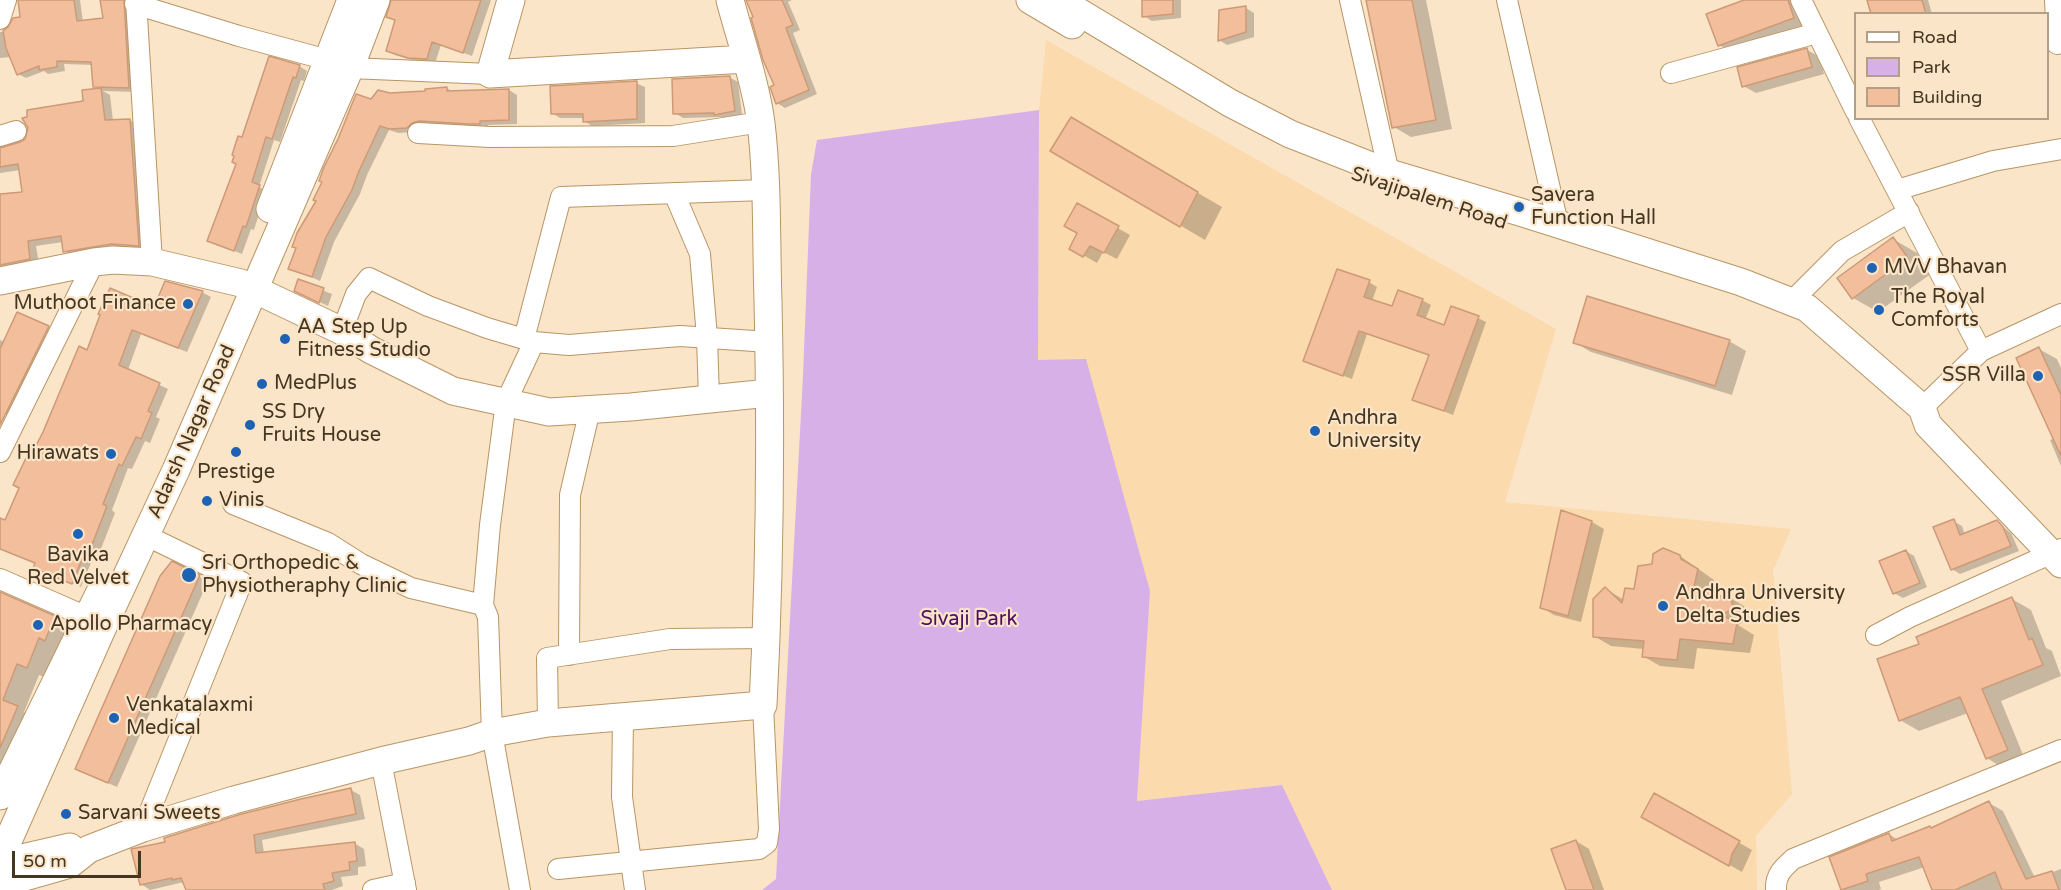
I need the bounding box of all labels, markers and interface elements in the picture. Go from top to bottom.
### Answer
legend [1854,12,2049,120]
text: Road [1912,26,1957,48]
text: Park [1912,56,1950,78]
text: Building [1912,86,1982,108]
street label: Sivajipalem Road [1348,162,1510,236]
place label: Savera Function Hall [1531,184,1656,231]
marker: Savera Function Hall [1512,200,1526,214]
place label: MVV Bhavan [1884,256,2007,280]
marker: MVV Bhavan [1865,261,1879,275]
place label: The Royal Comforts [1891,286,1985,333]
place label: Muthoot Finance [13,292,176,316]
marker: Muthoot Finance [181,297,195,311]
marker: The Royal Comforts [1872,303,1886,317]
place label: AA Step Up Fitness Studio [297,316,431,363]
marker: AA Step Up Fitness Studio [278,332,292,346]
street label: Adarsh Nagar Road [143,341,241,523]
place label: SSR Villa [1942,364,2026,388]
marker: SSR Villa [2031,369,2045,383]
place label: MedPlus [274,372,357,396]
marker: MedPlus [255,377,269,391]
place label: SS Dry Fruits House [262,401,381,448]
place label: Andhra University [1327,407,1421,454]
marker: SS Dry Fruits House [243,418,257,432]
marker: Andhra University [1308,424,1322,438]
place label: Hirawats [16,442,99,466]
marker: Prestige [229,445,243,459]
marker: Hirawats [104,447,118,461]
place label: Prestige [197,461,275,485]
place label: Vinis [219,489,264,513]
marker: Vinis [200,494,214,508]
marker: Bavika Red Velvet [71,527,85,541]
place label: Bavika Red Velvet [27,544,129,591]
place label: Sri Orthopedic & Physiotheraphy Clinic [202,552,407,599]
marker: Sri Orthopedic & Physiotheraphy Clinic [180,566,198,584]
place label: Andhra University Delta Studies [1675,582,1845,629]
marker: Andhra University Delta Studies [1656,599,1670,613]
park label: Sivaji Park [921,608,1017,632]
place label: Apollo Pharmacy [50,613,212,637]
marker: Apollo Pharmacy [31,618,45,632]
place label: Venkatalaxmi Medical [126,694,253,741]
marker: Venkatalaxmi Medical [107,711,121,725]
place label: Sarvani Sweets [78,802,221,826]
marker: Sarvani Sweets [59,807,73,821]
scale bar [15,839,144,877]
text: 50 m [23,850,67,872]

